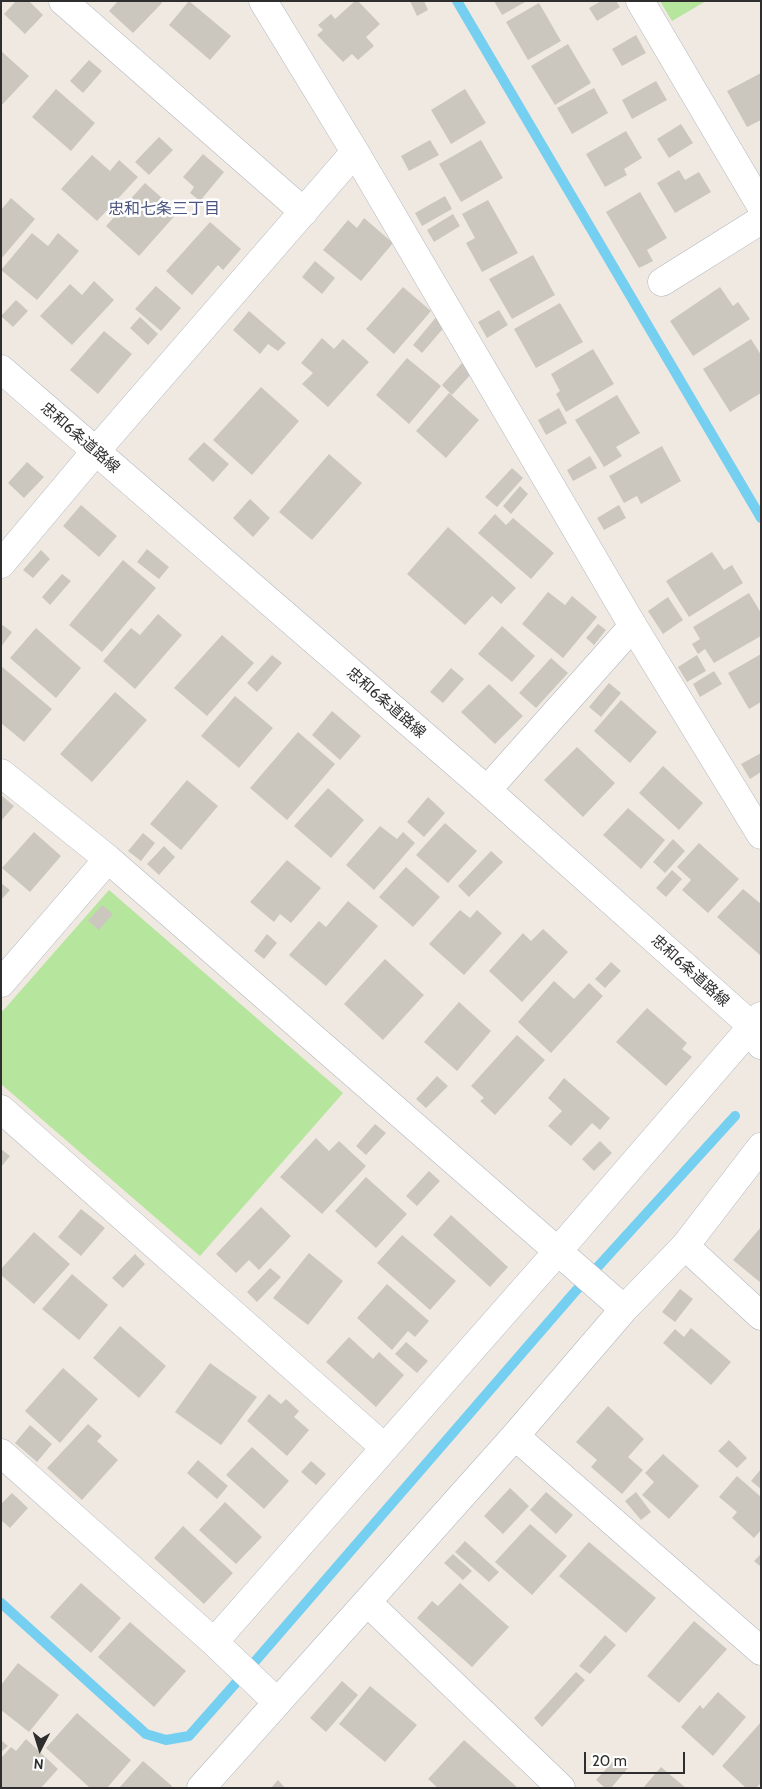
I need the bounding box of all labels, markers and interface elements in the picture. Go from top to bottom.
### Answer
district label: 忠和七条三丁目 [108,199,220,219]
street label: 忠和6条道路線 [37,399,123,477]
street label: 忠和6条道路線 [343,664,429,742]
street label: 忠和6条道路線 [647,931,733,1011]
north arrow [15,1724,65,1774]
scale bar [587,1742,688,1774]
text: 20 m [592,1752,627,1770]
text: N [33,1755,44,1773]

